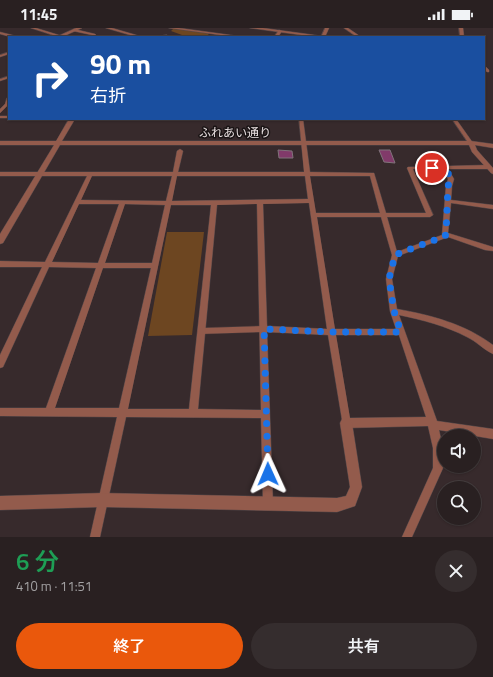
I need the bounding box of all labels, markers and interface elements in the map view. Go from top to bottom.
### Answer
text: 11:45 [20,3,57,26]
text: 90 m [90,42,151,85]
icon: right [24,52,76,104]
text: 右折 [90,82,126,109]
street label: ふれあい通り [199,123,271,142]
pin [415,151,449,185]
icon: arrive [421,157,443,179]
map controls [437,429,481,525]
button: sound [437,429,481,473]
position arrow [247,453,289,495]
button: search [437,481,481,525]
text: 6 分 [16,543,59,579]
button: close [435,550,477,592]
text: 410 m · 11:51 [16,576,92,596]
button: 終了 [16,623,243,669]
button: 共有 [251,623,477,669]

